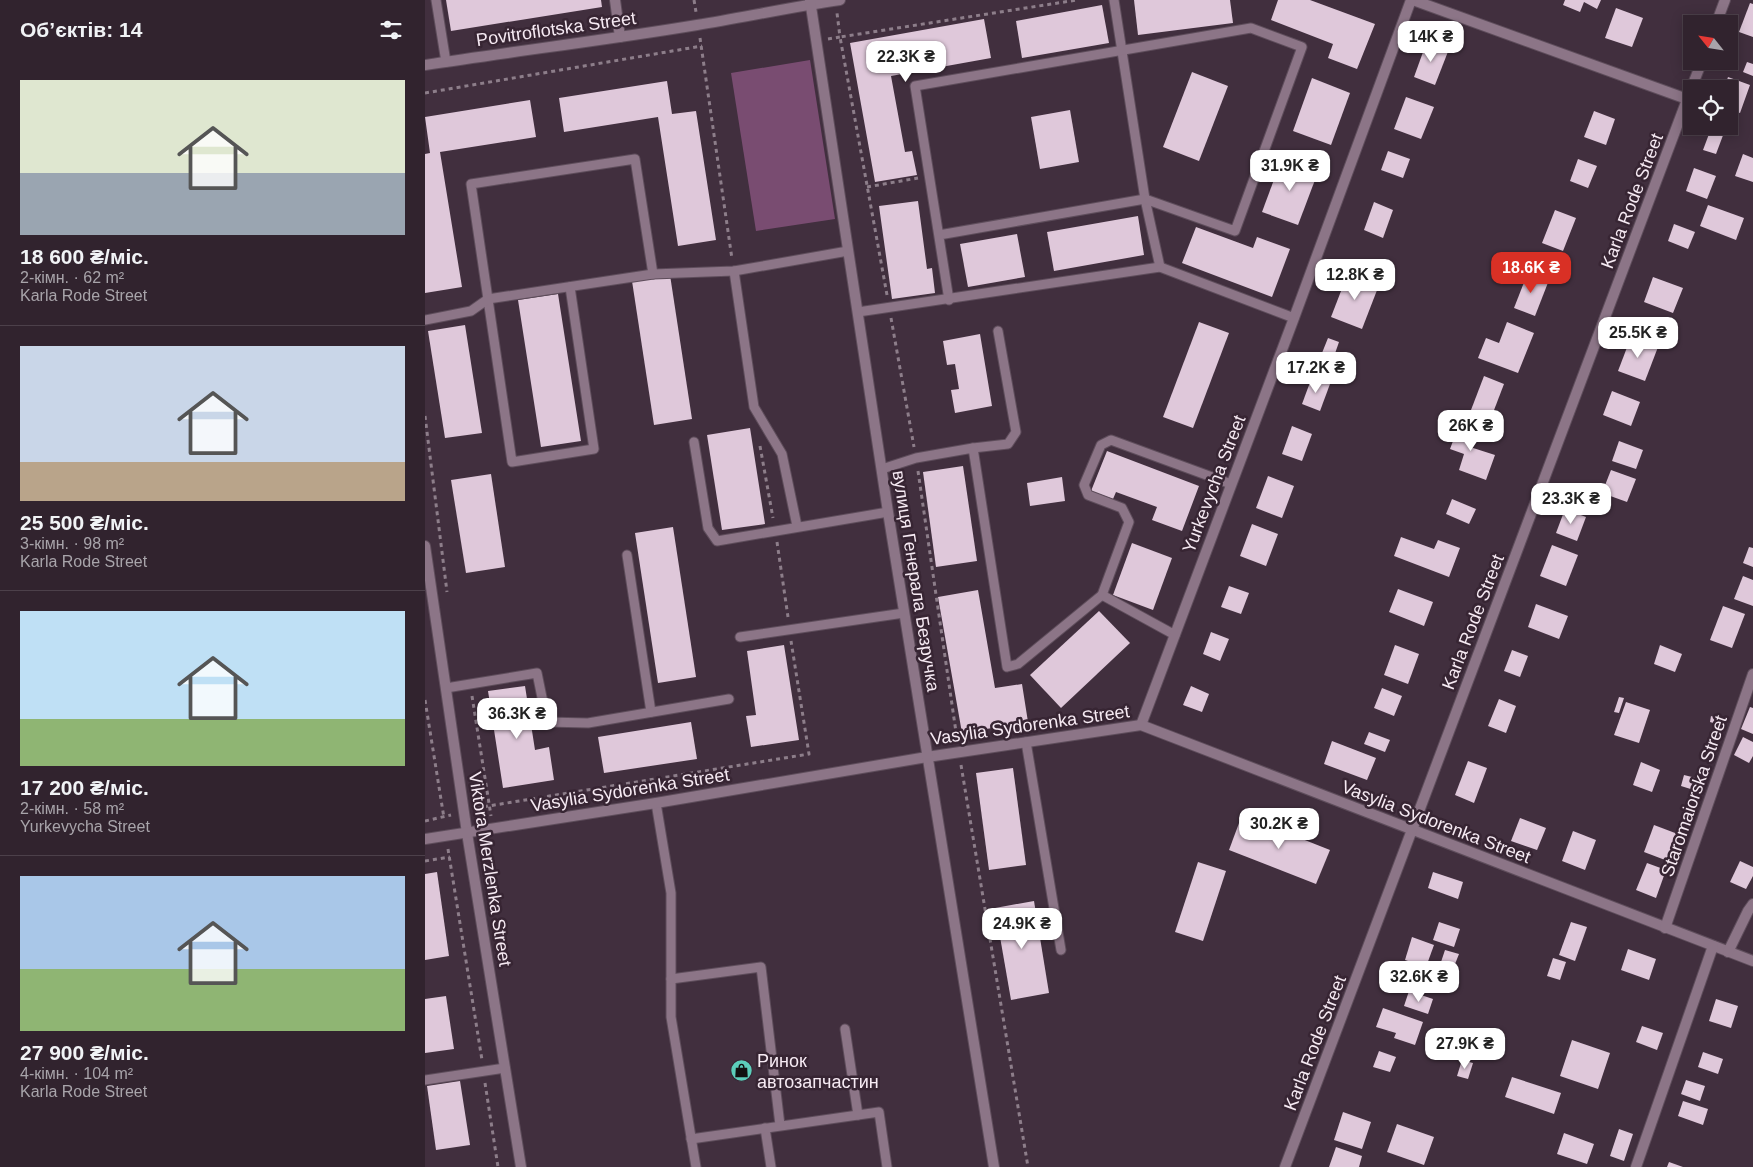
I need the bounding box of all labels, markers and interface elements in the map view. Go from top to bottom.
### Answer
street label: Povitroflotska Street [475,8,637,50]
north arrow [1683,15,1737,70]
map controls [1683,15,1738,135]
icon: filters [377,16,405,44]
text: Об’єктів: 14 [20,18,142,41]
pin: 14K ₴ [1396,20,1466,63]
text: 14K ₴ [1409,28,1453,45]
pin: 22.3K ₴ [860,41,952,83]
text: 22.3K ₴ [877,48,935,65]
button: locate [1683,80,1738,135]
icon: home [168,113,258,203]
street label: Karla Rode Street [1597,131,1667,271]
pin: 31.9K ₴ [1244,150,1336,192]
text: 31.9K ₴ [1261,157,1319,174]
text: 18 600 ₴/міс. [20,245,149,268]
pin: 18.6K ₴ [1485,252,1577,294]
pin: 12.8K ₴ [1309,258,1401,301]
text: 18.6K ₴ [1502,259,1560,276]
text: 12.8K ₴ [1326,266,1384,283]
text: 2-кімн. · 62 m² [20,269,124,286]
text: Karla Rode Street [20,287,147,304]
pin: 25.5K ₴ [1592,316,1684,359]
text: 25.5K ₴ [1609,324,1667,341]
pin: 17.2K ₴ [1270,352,1362,394]
text: 17.2K ₴ [1287,359,1345,376]
icon: home [168,378,258,468]
pin: 26K ₴ [1436,410,1506,452]
street label: Yurkevycha Street [1178,412,1250,556]
text: 26K ₴ [1449,417,1493,434]
street label: вулиця Генерала Безручка [889,469,944,694]
pin: 23.3K ₴ [1525,482,1617,525]
text: 23.3K ₴ [1542,490,1600,507]
text: 25 500 ₴/міс. [20,511,149,534]
text: 3-кімн. · 98 m² [20,535,124,552]
street label: Karla Rode Street [1438,552,1508,692]
text: Karla Rode Street [20,553,147,570]
icon: home [168,643,258,733]
pin: 36.3K ₴ [471,698,563,740]
street label: Vasylia Sydorenka Street [929,701,1131,749]
text: 36.3K ₴ [488,705,546,722]
street label: Staromaiorska Street [1657,713,1731,879]
street label: Vasylia Sydorenka Street [529,764,731,816]
street label: Viktora Merzlenka Street [465,770,515,968]
text: 17 200 ₴/міс. [20,776,149,799]
street label: Vasylia Sydorenka Street [1339,777,1533,867]
text: 2-кімн. · 58 m² [20,800,124,817]
pin: 30.2K ₴ [1233,808,1325,850]
text: 30.2K ₴ [1250,815,1308,832]
text: Yurkevycha Street [20,818,150,835]
icon: home [168,908,258,998]
pin: 24.9K ₴ [976,908,1068,950]
text: 24.9K ₴ [993,915,1051,932]
pin: 32.6K ₴ [1373,960,1465,1003]
text: 32.6K ₴ [1390,968,1448,985]
street label: Karla Rode Street [1280,973,1350,1113]
pin: 27.9K ₴ [1419,1028,1511,1070]
text: 27.9K ₴ [1436,1035,1494,1052]
text: 27 900 ₴/міс. [20,1041,149,1064]
place label: Ринок автозапчастин [757,1051,879,1092]
shop icon: Ринок автозапчастин [729,1059,753,1083]
text: 4-кімн. · 104 m² [20,1065,133,1082]
text: Karla Rode Street [20,1083,147,1100]

